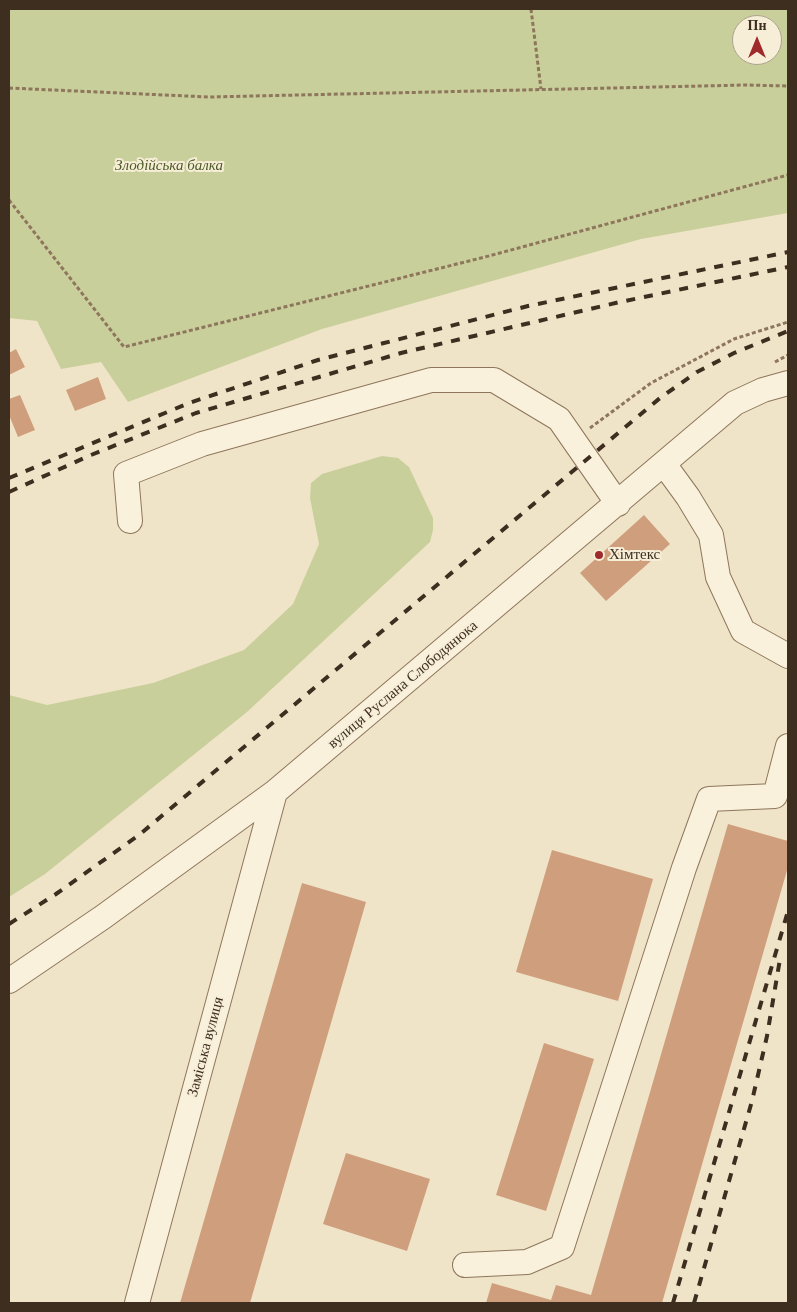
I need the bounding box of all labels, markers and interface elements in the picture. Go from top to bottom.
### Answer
north arrow [732,15,782,65]
text: Пн [748,18,766,33]
park label: Злодійська балка [115,157,223,175]
place label: Хімтекс [609,546,660,564]
marker: Хімтекс [593,549,605,561]
street label: вулиця Руслана Слободянюка [324,617,482,753]
street label: Заміська вулиця [184,995,228,1099]

